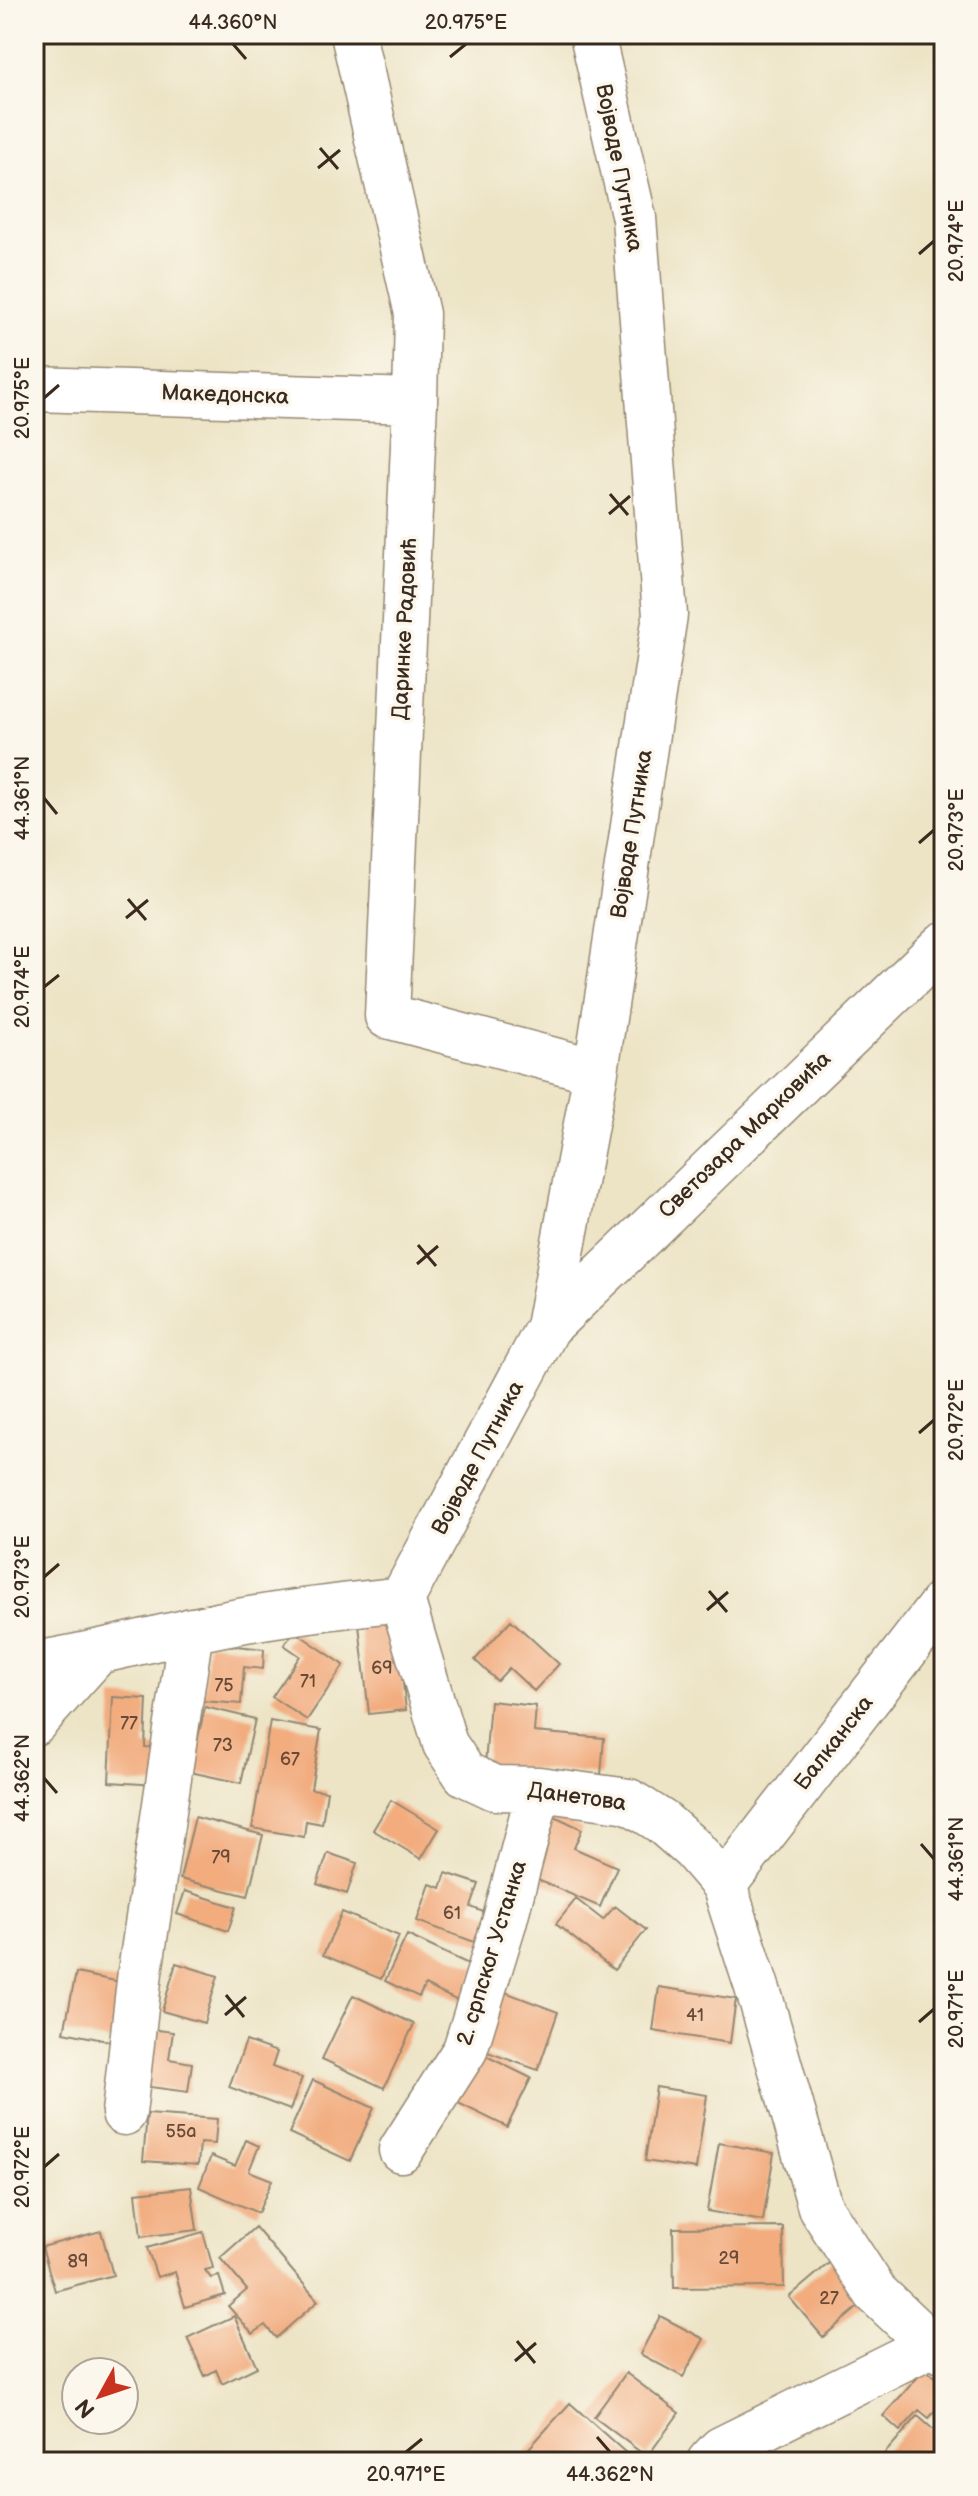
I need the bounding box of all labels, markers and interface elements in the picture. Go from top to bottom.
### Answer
text: 44.360°N [189,11,277,35]
text: 20.975°E [425,11,507,35]
street label: Војводе Путника [589,82,649,254]
text: 20.974°E [945,200,969,282]
text: 20.975°E [11,357,35,439]
street label: Македонска [161,379,289,411]
street label: Даринке Радовић [387,537,423,721]
street label: Војводе Путника [605,748,659,920]
text: 44.361°N [11,756,35,840]
text: 20.973°E [945,788,969,872]
text: 20.974°E [11,946,35,1028]
street label: Светозара Марковића [653,1046,837,1224]
street label: Војводе Путника [426,1376,530,1540]
text: 20.972°E [945,1379,969,1461]
text: 20.973°E [11,1535,35,1619]
house number: 69 [371,1658,393,1679]
house number: 71 [300,1671,316,1692]
house number: 75 [214,1675,234,1696]
street label: Балканска [789,1690,879,1796]
house number: 77 [120,1713,138,1734]
text: 44.362°N [11,1734,35,1822]
house number: 73 [213,1735,233,1756]
house number: 67 [280,1749,300,1770]
street label: Данетова [526,1777,628,1817]
text: 44.361°N [945,1817,969,1901]
house number: 79 [211,1847,231,1868]
street label: 2. српског Устанка [451,1857,533,2049]
house number: 61 [443,1903,461,1924]
text: 20.971°E [945,1970,969,2048]
house number: 41 [686,2005,704,2026]
house number: 55a [166,2121,196,2142]
text: 20.972°E [11,2126,35,2208]
house number: 29 [718,2248,740,2269]
house number: 89 [68,2251,88,2272]
house number: 27 [819,2288,839,2309]
north arrow [60,2356,140,2436]
text: N [70,2393,101,2423]
text: 20.971°E [367,2463,445,2487]
text: 44.362°N [566,2463,654,2487]

